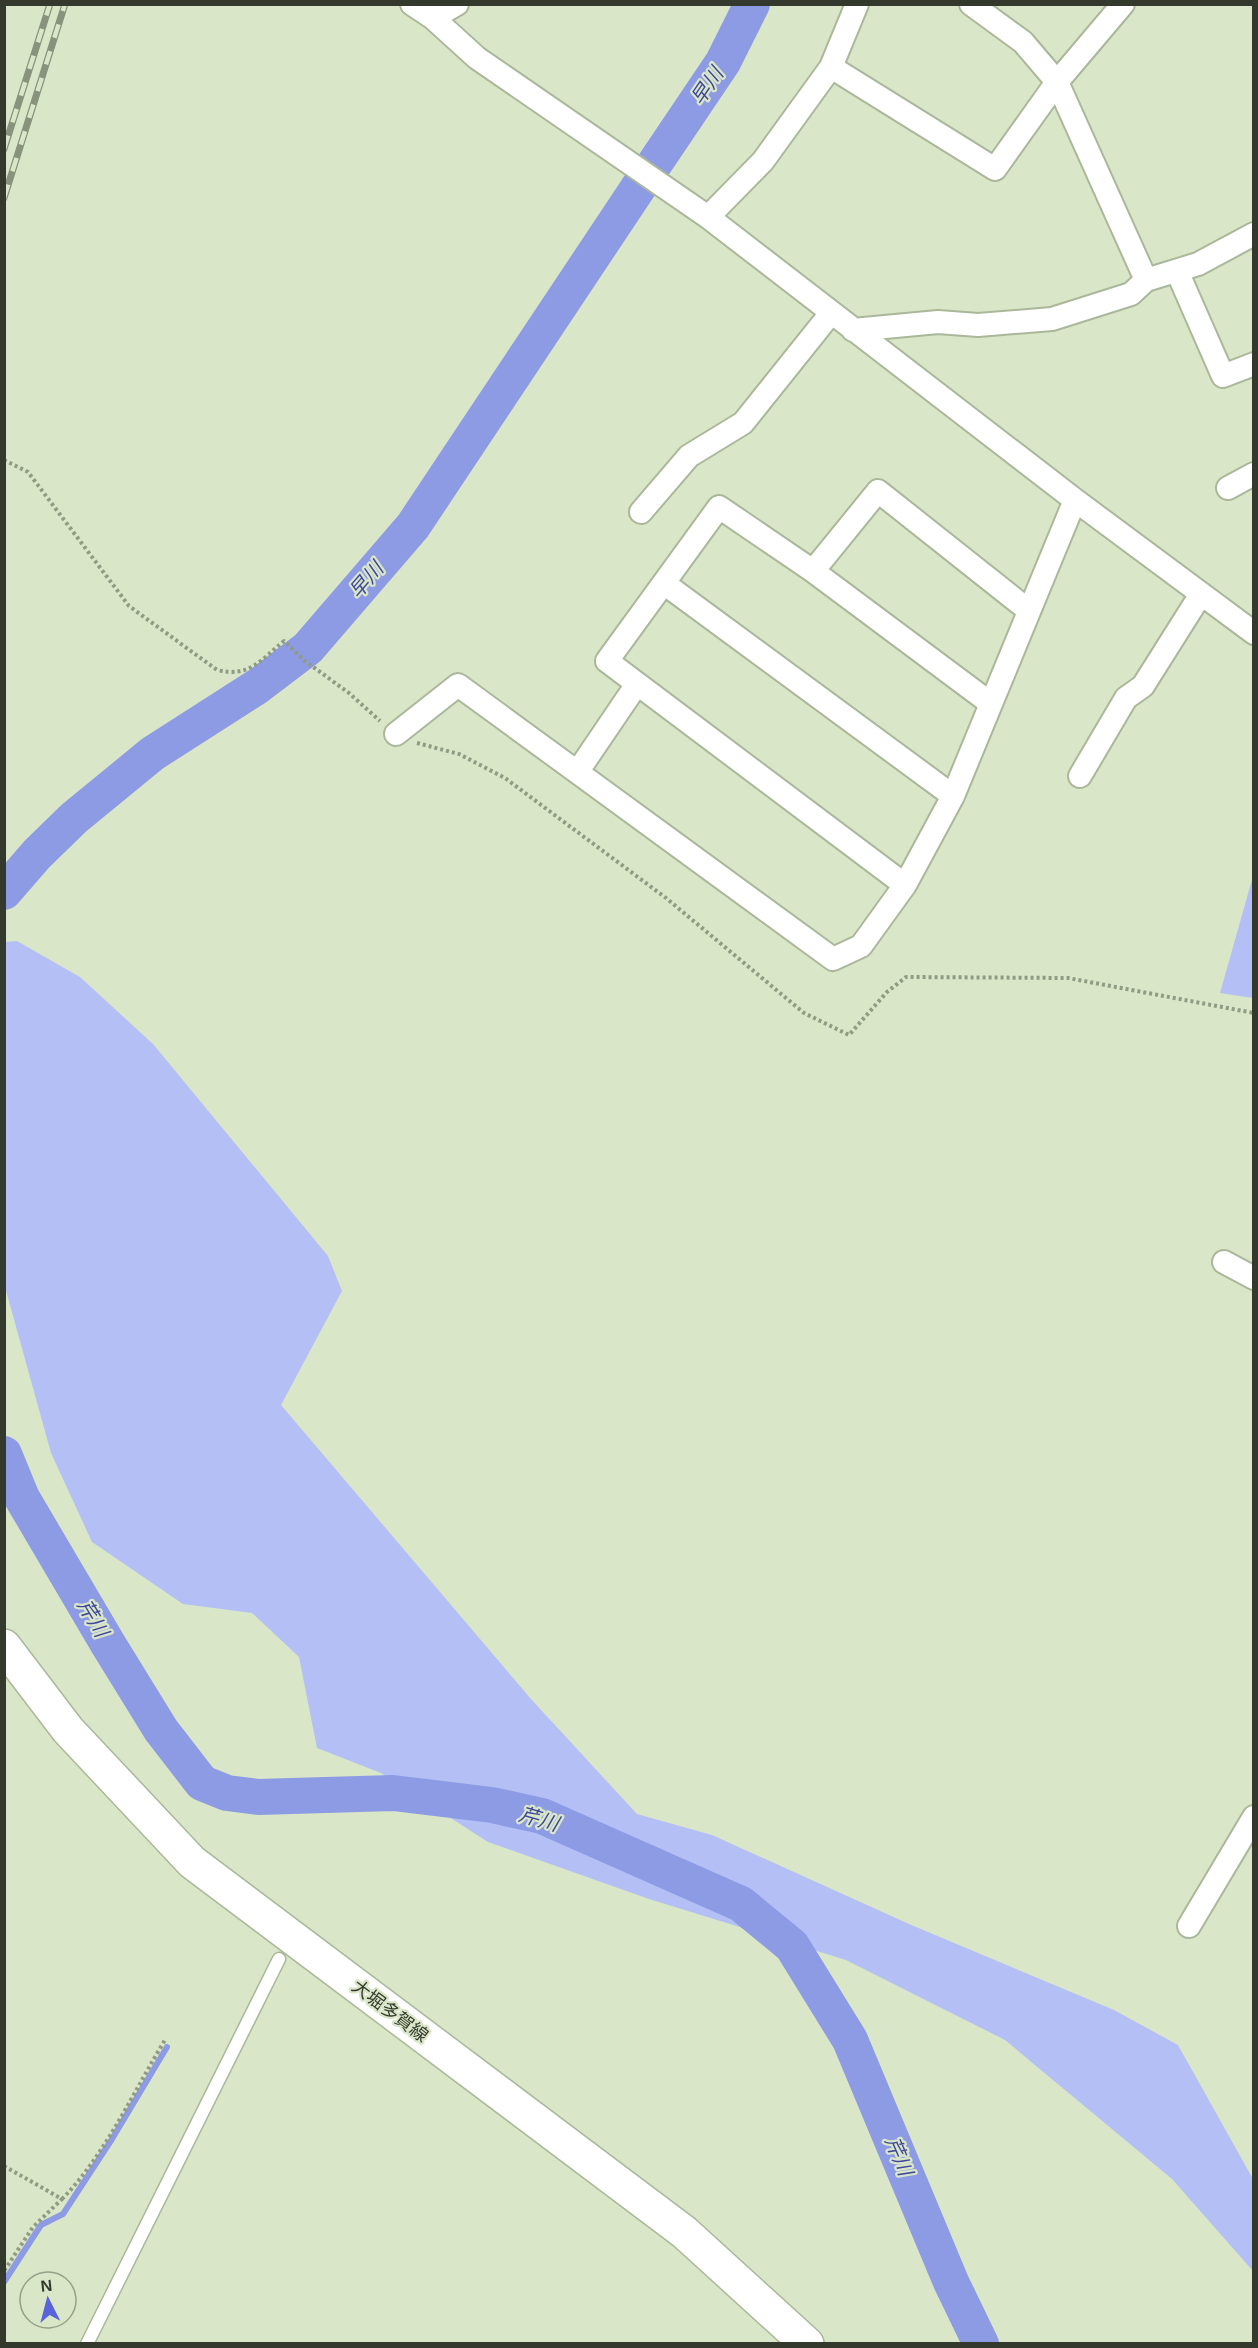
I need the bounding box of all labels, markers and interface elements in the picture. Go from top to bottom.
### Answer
water label: 早川 [687,62,728,109]
water label: 早川 [345,556,389,602]
water label: 芹川 [73,1595,114,1643]
water label: 芹川 [517,1803,563,1836]
street label: 大堀多賀線 [348,1976,432,2046]
water label: 芹川 [881,2133,918,2181]
north arrow [18,2270,78,2330]
text: N [40,2277,53,2295]

